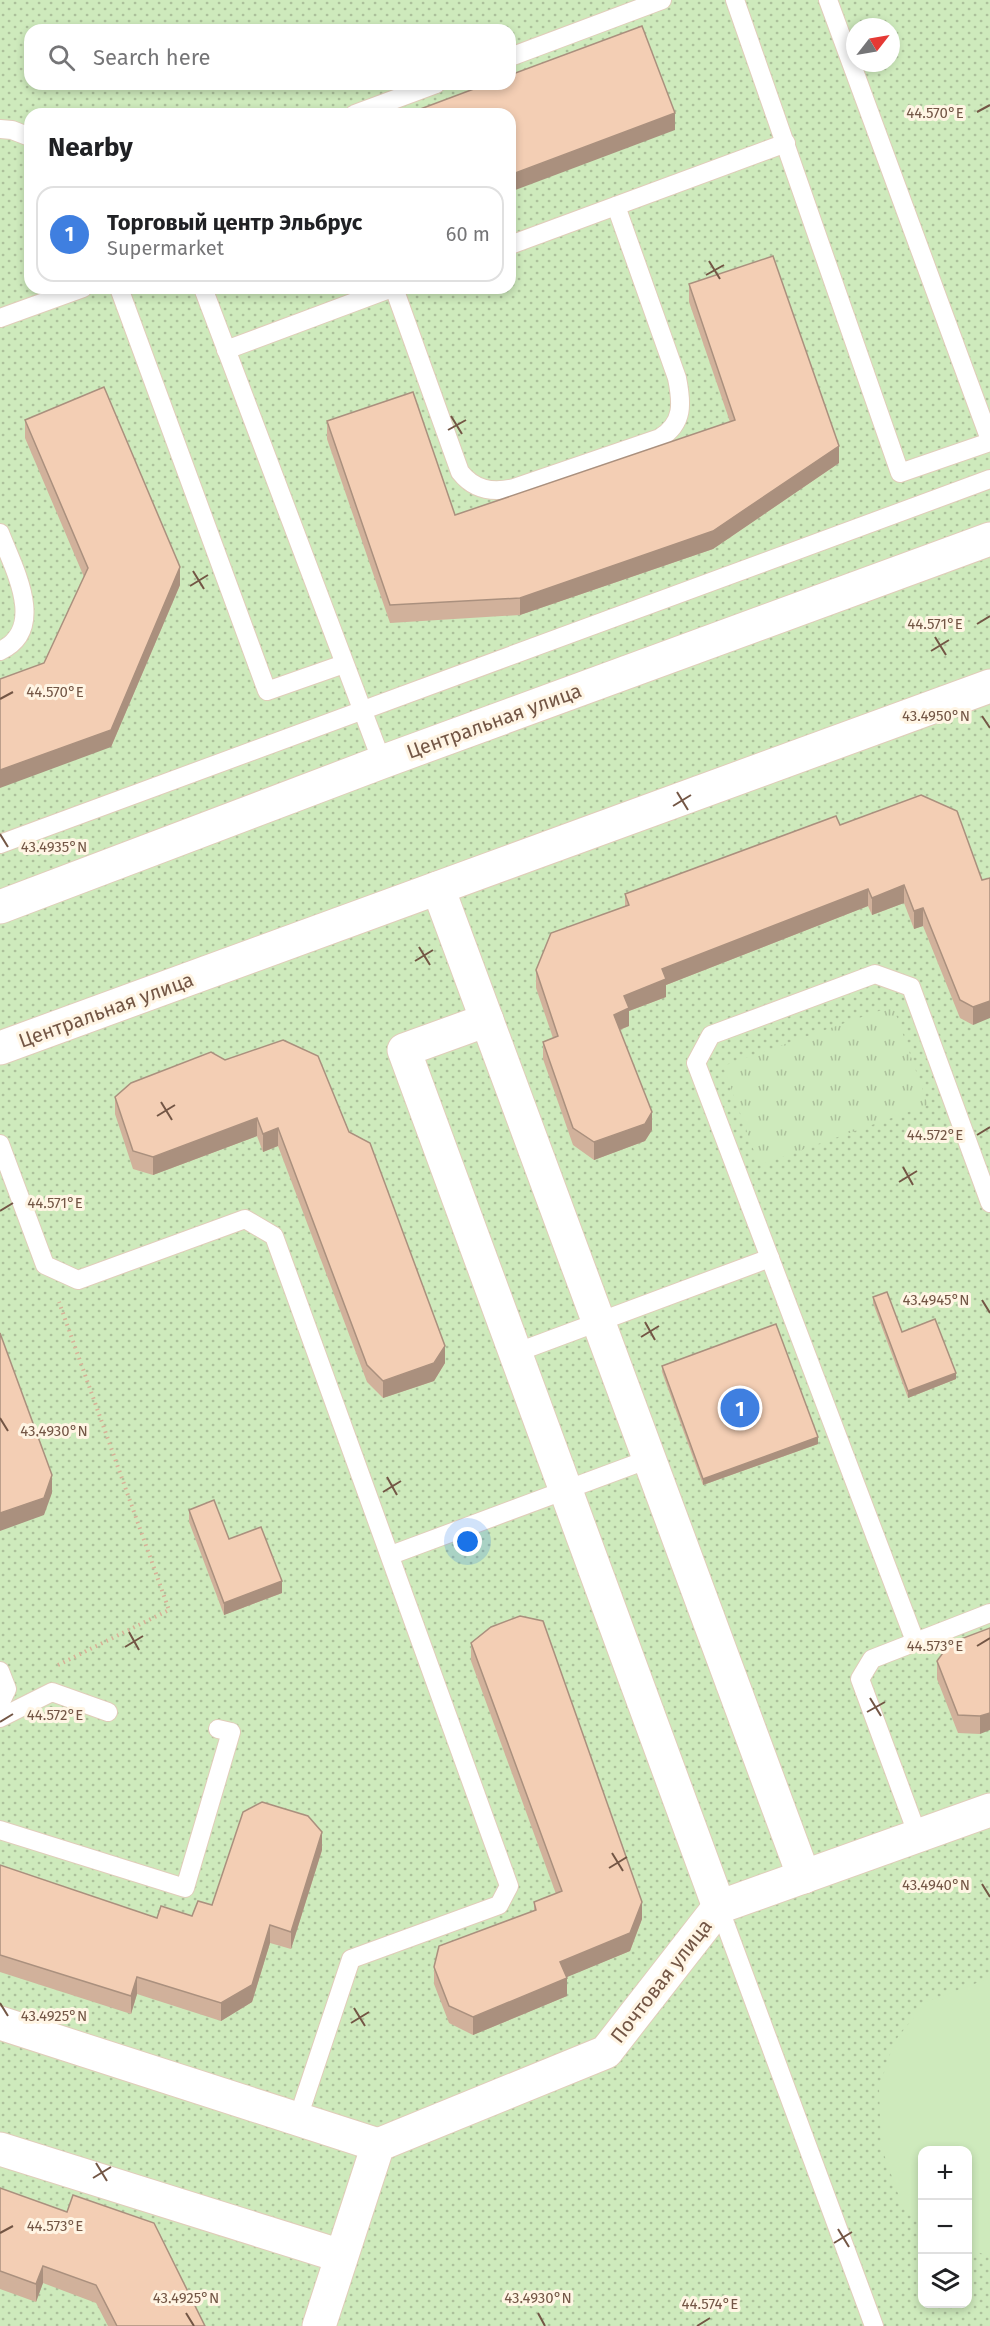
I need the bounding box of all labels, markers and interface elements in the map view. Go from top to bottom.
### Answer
north arrow [846,18,900,72]
search box [24,24,516,90]
icon: search [45,41,78,74]
text: Search here [93,44,211,71]
text: 44.570°E [906,104,964,122]
text: Nearby [48,132,133,163]
text: Торговый центр Эльбрус [107,209,362,236]
text: 1 [65,222,74,246]
text: 60 m [446,222,490,246]
text: Supermarket [107,236,224,260]
text: 44.571°E [907,615,963,633]
street label: Центральная улица [403,678,585,764]
text: 44.570°E [26,683,84,701]
text: 43.4950°N [902,707,970,725]
text: 43.4935°N [21,838,87,856]
street label: Центральная улица [15,967,197,1053]
text: 44.572°E [907,1126,963,1144]
text: 44.571°E [27,1194,83,1212]
text: 43.4945°N [902,1291,970,1309]
pin: 1 [720,1386,760,1430]
text: 43.4930°N [20,1422,88,1440]
your location [453,1527,482,1556]
text: 44.573°E [907,1637,963,1655]
text: 44.572°E [27,1706,83,1724]
text: 43.4940°N [902,1876,970,1894]
street label: Почтовая улица [605,1914,717,2048]
text: 43.4925°N [21,2007,87,2025]
map controls [918,2146,972,2308]
button: + [918,2146,972,2200]
button: − [918,2200,972,2254]
text: 44.573°E [27,2217,83,2235]
button: layers [918,2254,972,2308]
text: 43.4925°N [153,2289,219,2307]
text: 43.4930°N [504,2289,572,2307]
text: 44.574°E [682,2295,738,2313]

